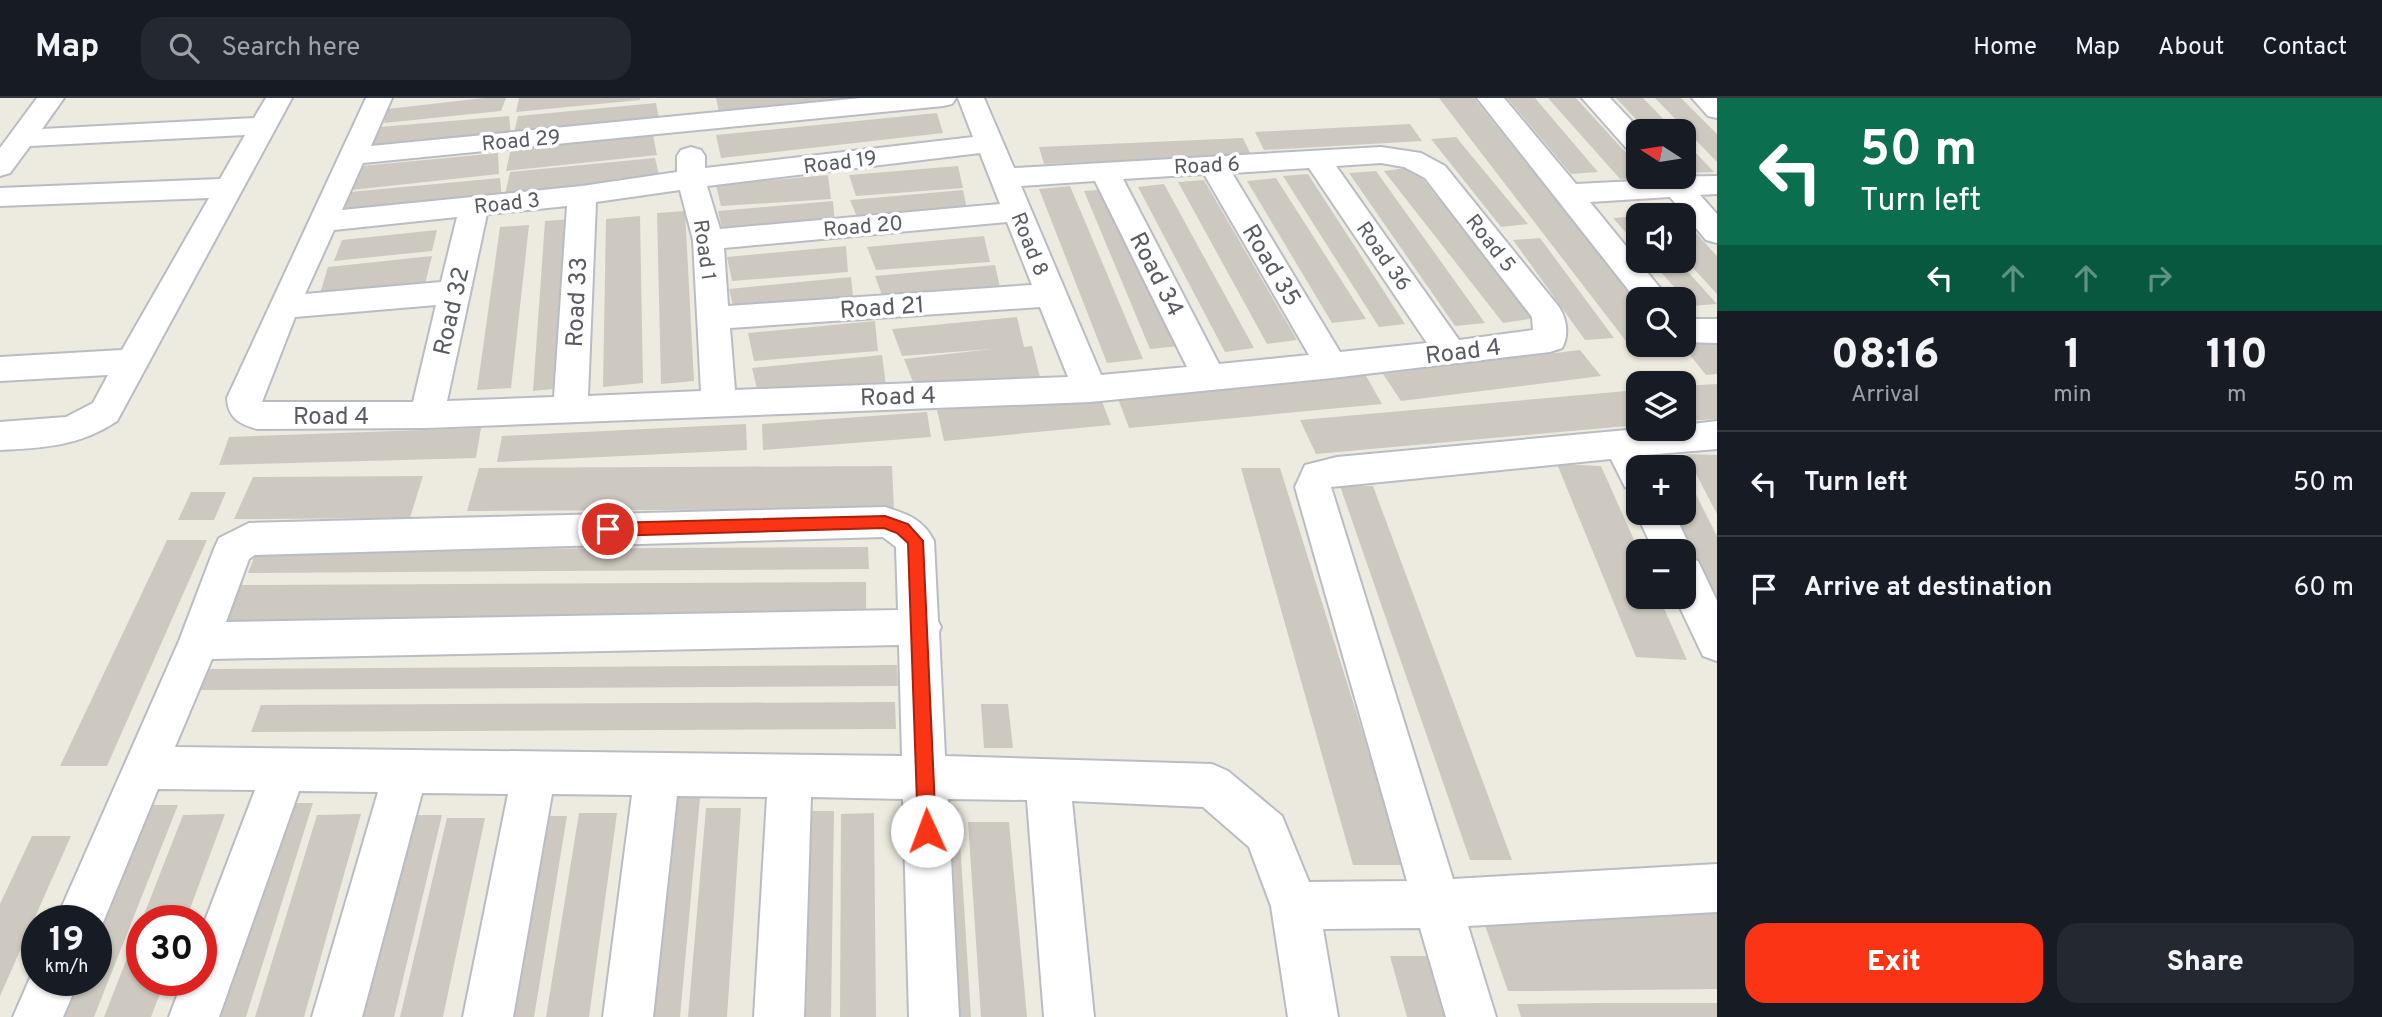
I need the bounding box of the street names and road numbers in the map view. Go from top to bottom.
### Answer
street label: Road 29 [481,125,562,158]
street label: Road 19 [802,146,879,181]
street label: Road 6 [1173,151,1241,182]
street label: Road 3 [473,188,541,221]
street label: Road 8 [1004,209,1054,280]
street label: Road 5 [1459,209,1521,278]
street label: Road 20 [822,211,904,244]
street label: Road 36 [1349,217,1416,297]
street label: Road 1 [686,218,721,282]
street label: Road 35 [1234,219,1306,313]
street label: Road 34 [1121,228,1189,322]
street label: Road 33 [561,256,595,348]
street label: Road 32 [428,264,478,359]
street label: Road 21 [839,291,926,327]
street label: Road 4 [1424,333,1503,373]
street label: Road 4 [860,382,937,414]
street label: Road 4 [293,403,369,433]

